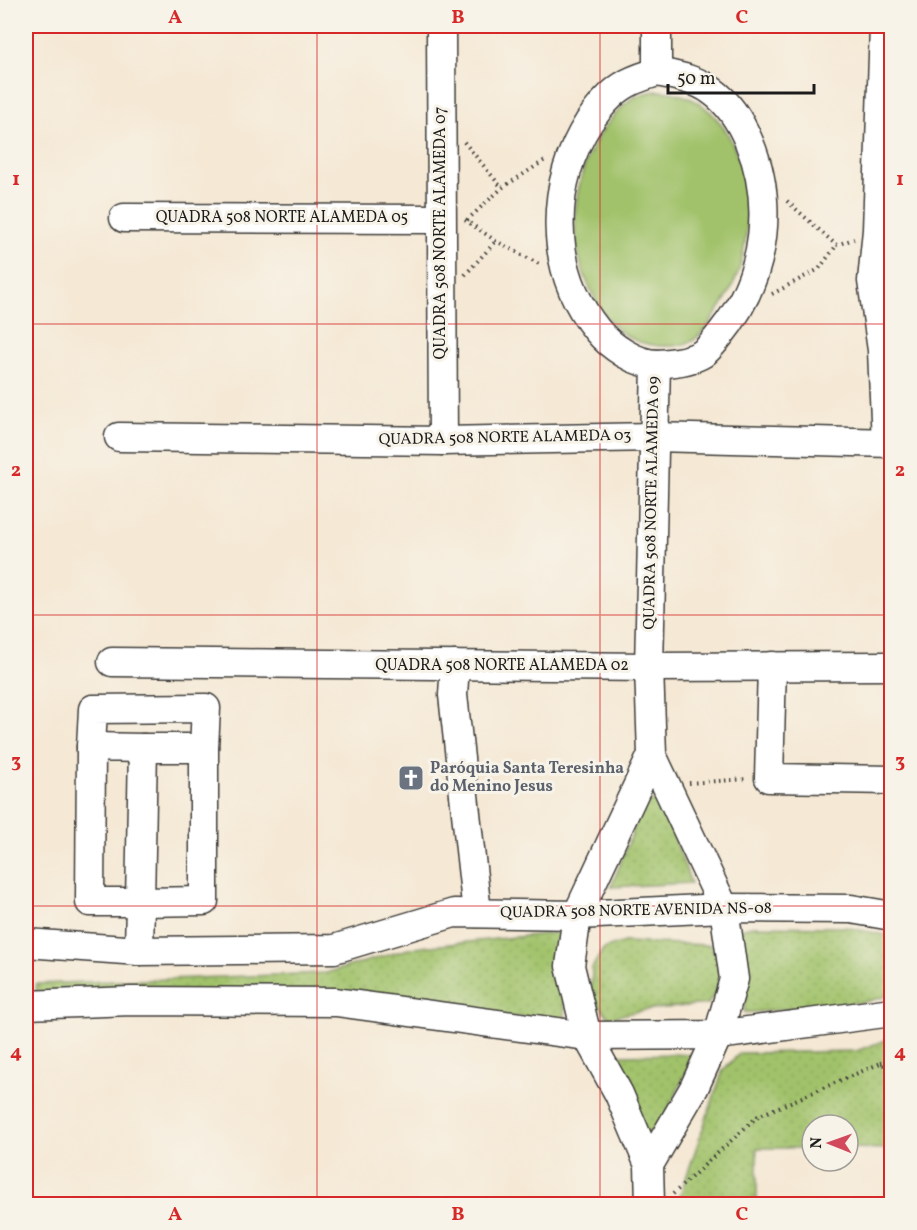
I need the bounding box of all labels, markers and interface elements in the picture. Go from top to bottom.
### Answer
text: A [168,4,182,32]
text: B [451,4,465,32]
text: C [736,4,749,32]
scale bar [668,57,814,95]
text: 50 m [677,67,716,92]
street label: QUADRA 508 NORTE ALAMEDA 07 [430,106,452,359]
text: 1 [12,166,20,194]
text: 1 [896,166,904,194]
street label: QUADRA 508 NORTE ALAMEDA 05 [156,207,408,229]
street label: QUADRA 508 NORTE ALAMEDA 09 [639,376,665,630]
street label: QUADRA 508 NORTE ALAMEDA 03 [378,425,632,451]
text: 2 [11,457,21,485]
text: 2 [895,457,905,485]
street label: QUADRA 508 NORTE ALAMEDA 02 [375,655,629,677]
text: 3 [11,748,21,776]
text: 3 [895,748,905,776]
place label: Paróquia Santa Teresinha do Menino Jesus [430,758,624,798]
church icon: Paróquia Santa Teresinha do Menino Jesus [396,763,426,793]
street label: QUADRA 508 NORTE AVENIDA NS-08 [500,898,772,924]
text: 4 [10,1039,22,1067]
text: 4 [894,1039,906,1067]
north arrow [800,1113,860,1173]
text: N [806,1136,828,1149]
text: A [168,1201,182,1229]
text: B [451,1201,465,1229]
text: C [736,1201,749,1229]

